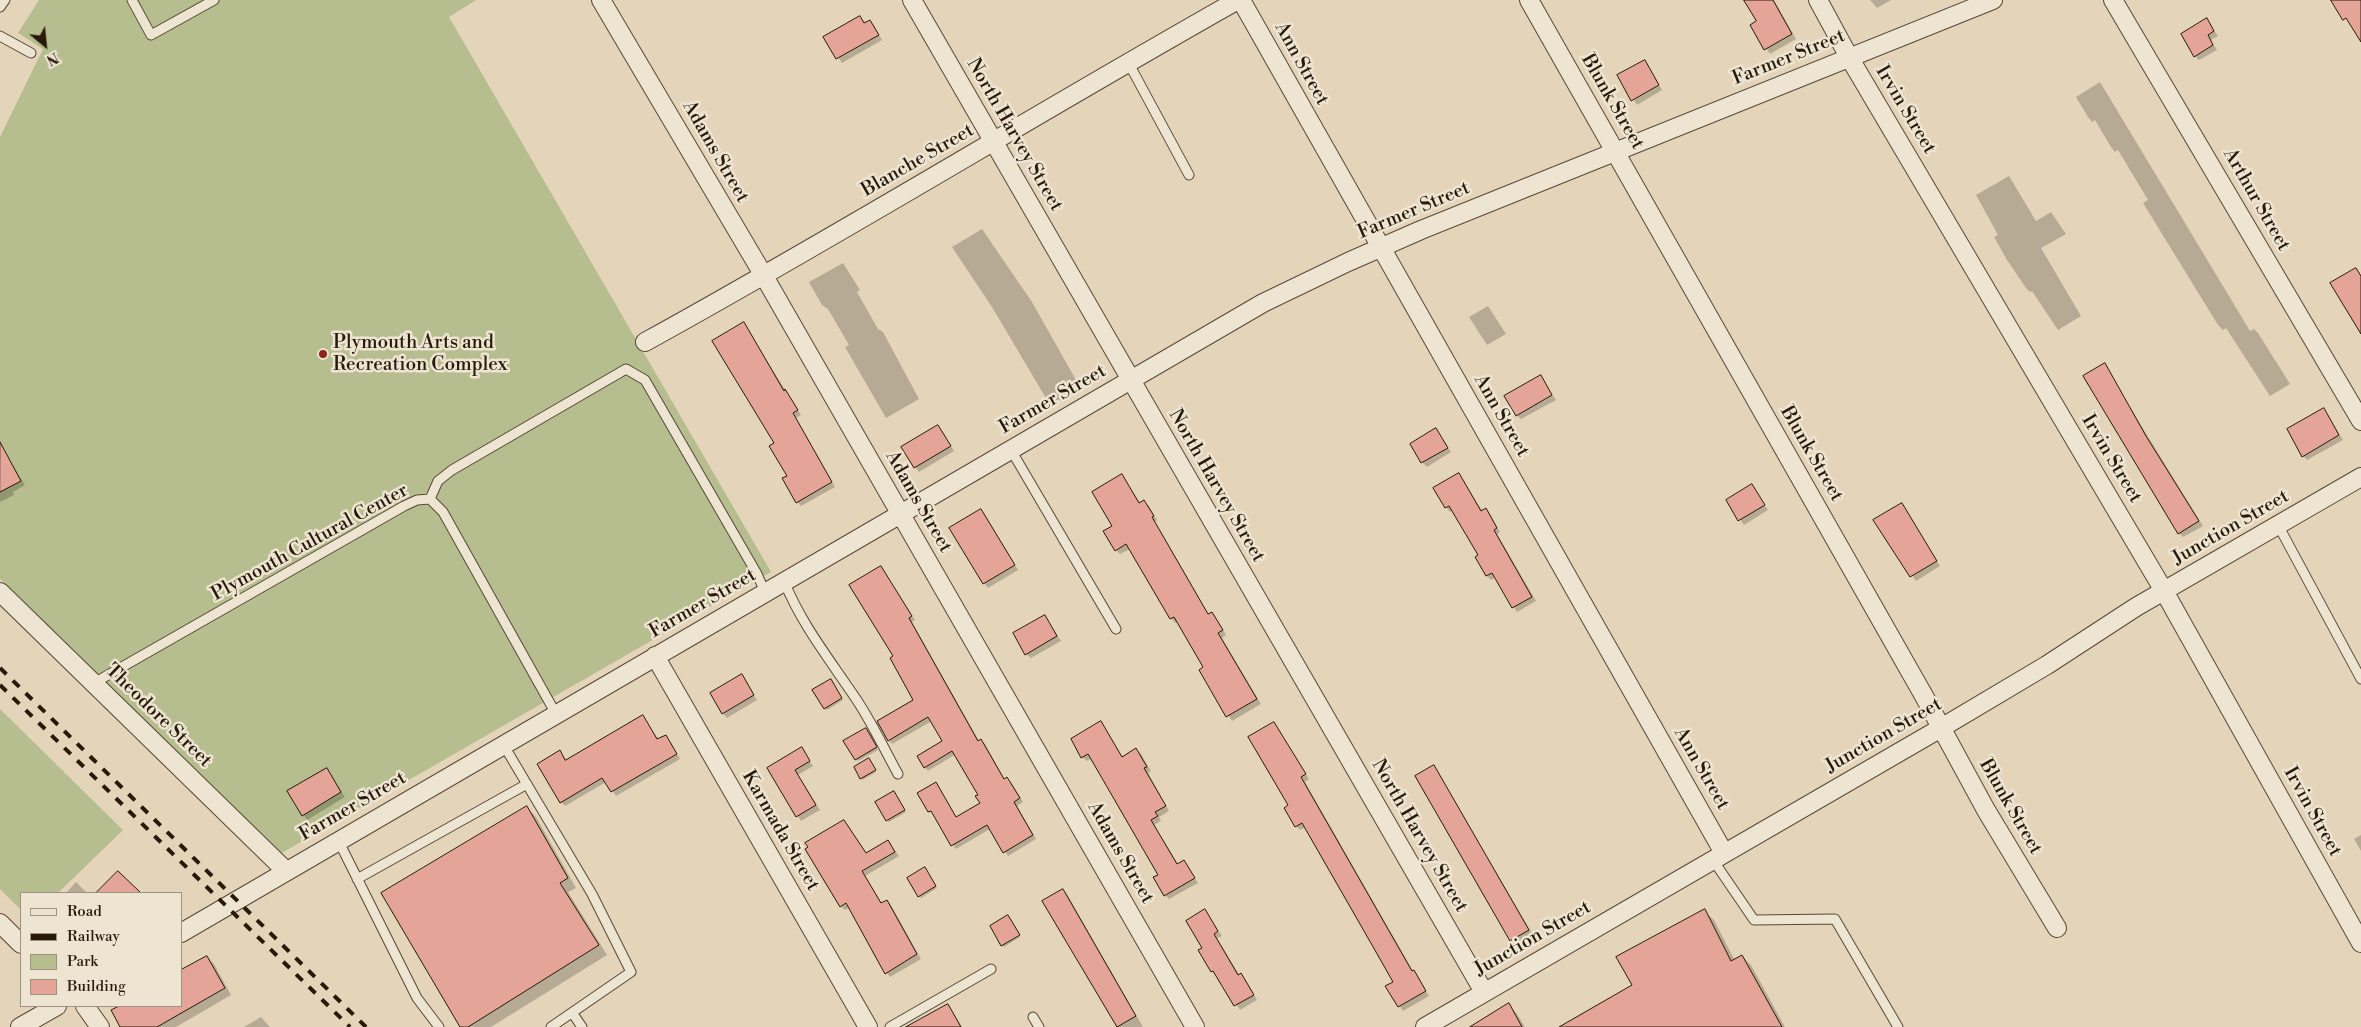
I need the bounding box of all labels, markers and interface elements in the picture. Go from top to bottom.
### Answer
street label: Ann Street [1269,19,1333,109]
north arrow [20,20,70,70]
street label: Farmer Street [1729,25,1849,91]
text: N [43,48,61,69]
street label: Blunk Street [1575,50,1649,154]
street label: North Harvey Street [961,54,1067,216]
street label: Irvin Street [1870,62,1940,158]
street label: Adams Street [677,97,753,207]
street label: Blanche Street [858,120,978,202]
street label: Arthur Street [2217,145,2295,255]
street label: Farmer Street [1355,177,1473,245]
place label: Plymouth Arts and Recreation Complex [333,332,507,376]
marker: Plymouth Arts and Recreation Complex [317,348,329,360]
street label: Farmer Street [996,360,1110,440]
street label: Ann Street [1468,371,1534,461]
street label: Blunk Street [1774,402,1848,506]
street label: North Harvey Street [1163,405,1269,567]
street label: Irvin Street [2076,411,2146,507]
street label: Adams Street [880,447,956,557]
street label: Plymouth Cultural Center [208,479,412,607]
street label: Junction Street [2169,486,2293,570]
street label: Farmer Street [646,564,760,644]
street label: Theodore Street [100,659,216,773]
street label: Junction Street [1822,694,1946,778]
street label: Ann Street [1668,724,1734,814]
street label: North Harvey Street [1366,755,1472,917]
street label: Blunk Street [1973,755,2047,859]
street label: Irvin Street [2278,763,2346,861]
street label: Farmer Street [296,767,410,847]
street label: Karmada Street [736,767,824,895]
street label: Adams Street [1082,798,1158,908]
legend [20,892,182,1007]
street label: Junction Street [1471,897,1595,981]
text: Road [67,902,102,921]
text: Railway [67,927,120,946]
text: Park [67,952,98,971]
text: Building [67,977,126,996]

